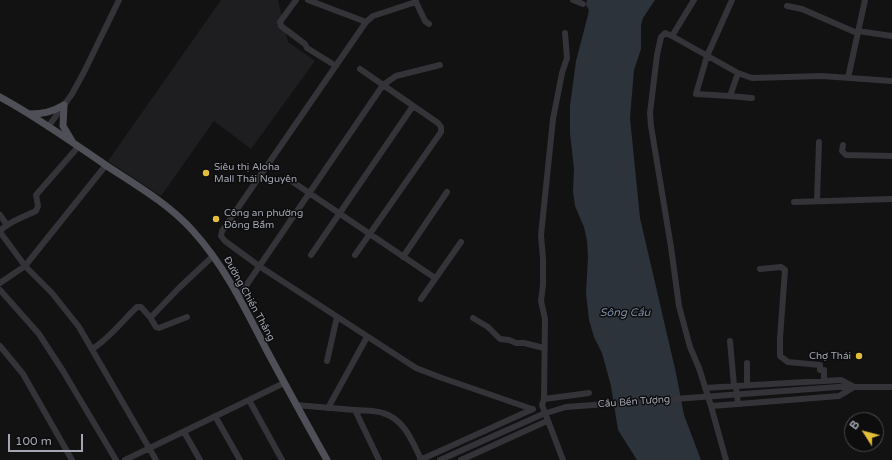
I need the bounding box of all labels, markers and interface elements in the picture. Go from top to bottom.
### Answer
place label: Siêu thị Aloha Mall Thái Nguyên [214,161,297,184]
marker: Siêu thị Aloha Mall Thái Nguyên [201,168,211,178]
place label: Công an phường Đồng Bẩm [224,207,303,230]
marker: Công an phường Đồng Bẩm [211,214,221,224]
street label: Đường Chiến Thắng [221,255,277,343]
water label: Sông Cầu [600,306,650,320]
place label: Chợ Thái [809,350,851,362]
marker: Chợ Thái [854,351,864,361]
street label: Cầu Bến Tượng [597,393,671,411]
north arrow [844,412,884,452]
text: B [847,418,862,432]
scale bar [10,426,85,452]
text: 100 m [15,434,52,448]

